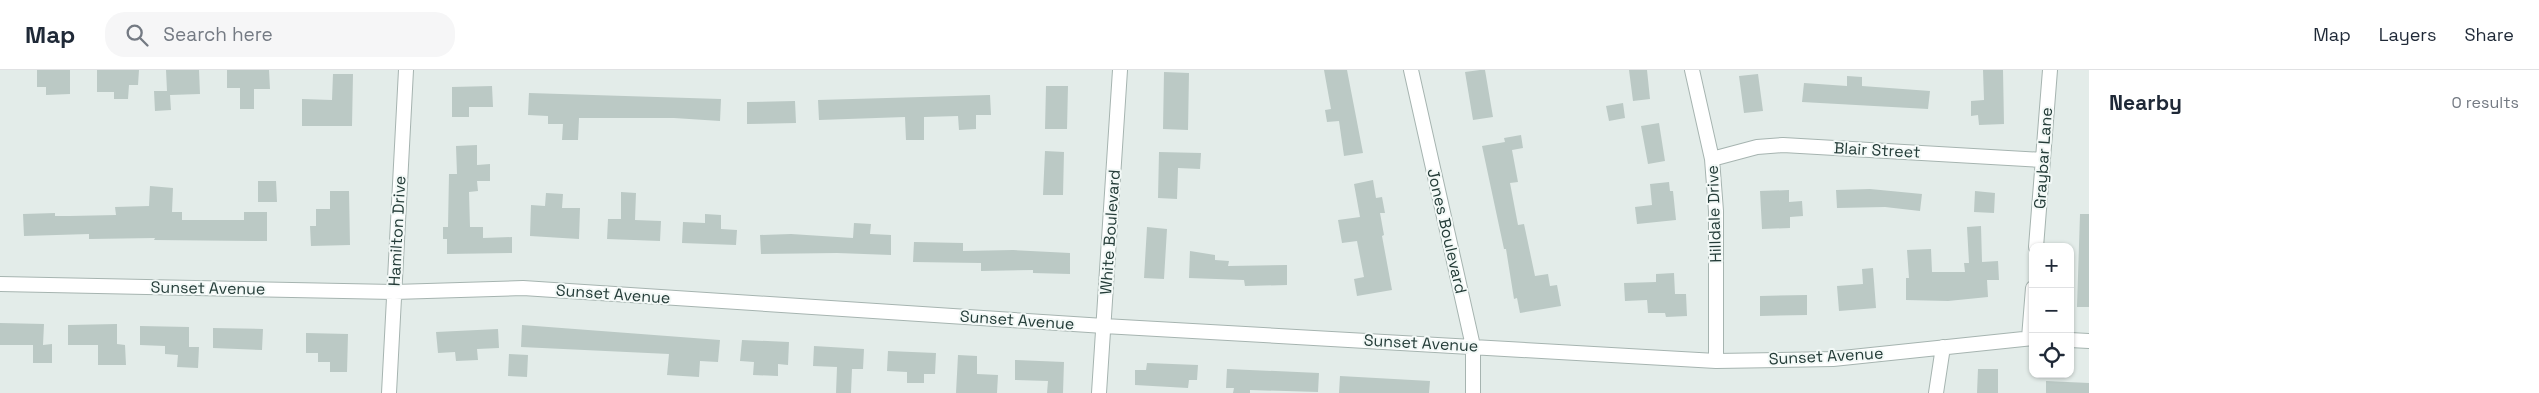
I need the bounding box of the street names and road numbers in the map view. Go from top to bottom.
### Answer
street label: Graybar Lane [2029,106,2057,210]
street label: Blair Street [1833,137,1921,163]
street label: Hilldale Drive [1702,165,1726,263]
street label: Jones Boulevard [1422,166,1472,296]
street label: White Boulevard [1095,169,1125,295]
street label: Hamilton Drive [384,175,410,287]
street label: Sunset Avenue [150,277,266,299]
street label: Sunset Avenue [555,280,671,308]
street label: Sunset Avenue [959,306,1075,334]
street label: Sunset Avenue [1363,330,1479,356]
street label: Sunset Avenue [1768,343,1884,369]

